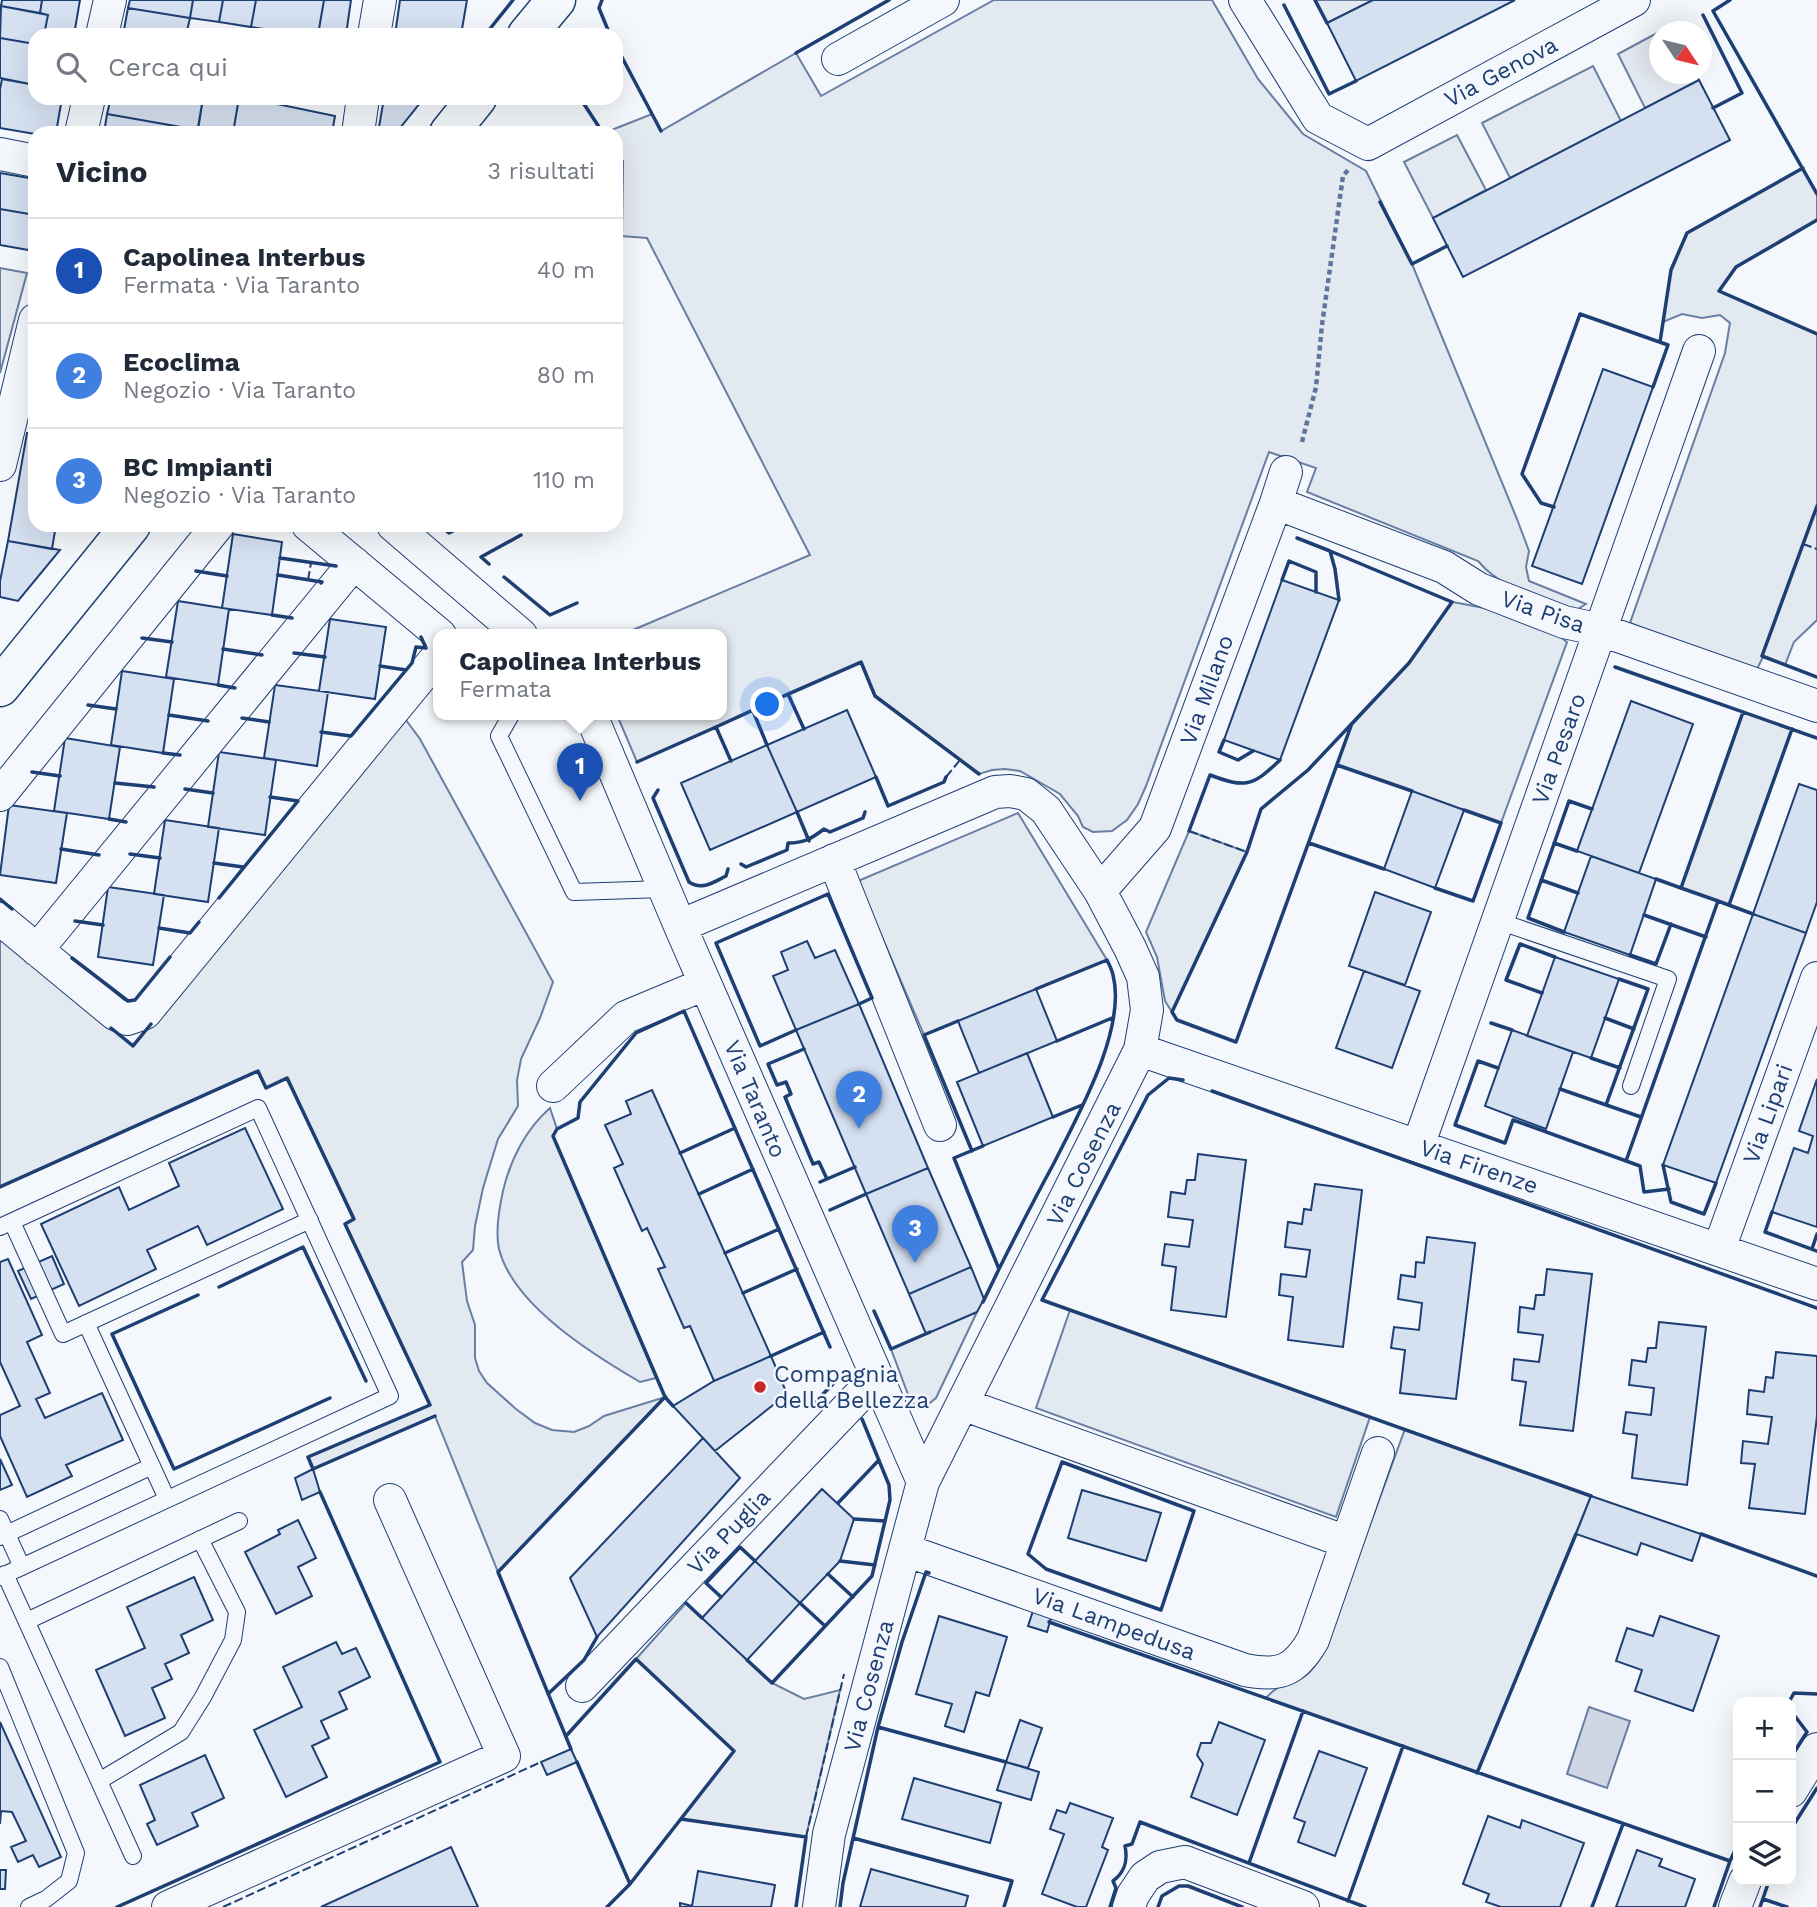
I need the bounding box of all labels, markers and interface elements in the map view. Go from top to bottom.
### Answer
north arrow [1649,21,1712,84]
search box [28,28,623,105]
street label: Via Genova [1440,31,1562,113]
icon: search [52,48,90,86]
text: Cerca qui [108,52,228,82]
text: Vicino [56,154,148,189]
text: 3 risultati [487,158,595,185]
text: Capolinea Interbus [123,242,365,272]
text: 1 [74,257,84,284]
text: 40 m [537,257,595,284]
text: Fermata · Via Taranto [123,272,360,299]
text: Ecoclima [123,347,240,377]
text: 2 [72,362,86,389]
text: 80 m [537,362,595,389]
text: Negozio · Via Taranto [123,377,356,404]
text: BC Impianti [123,452,273,482]
text: 3 [72,467,86,494]
text: 110 m [533,467,595,494]
text: Negozio · Via Taranto [123,482,356,509]
street label: Via Pisa [1498,585,1588,639]
popup [433,629,727,720]
street label: Via Milano [1175,631,1239,749]
text: Capolinea Interbus [459,646,701,676]
text: Fermata [459,676,551,703]
your location [750,687,784,721]
street label: Via Pesaro [1526,690,1592,808]
pin: 1 [557,743,603,801]
street label: Via Taranto [718,1036,792,1162]
street label: Via Lipari [1737,1060,1799,1168]
pin: 2 [836,1071,882,1129]
street label: Via Cosenza [1041,1097,1127,1231]
street label: Via Firenze [1416,1134,1542,1200]
pin: 3 [892,1205,938,1263]
place label: Compagnia della Bellezza [774,1361,929,1414]
marker: Compagnia della Bellezza [752,1379,768,1395]
street label: Via Puglia [682,1484,776,1580]
street label: Via Lampedusa [1029,1582,1199,1666]
street label: Via Cosenza [838,1617,900,1755]
map controls [1733,1697,1796,1886]
button: + [1733,1697,1796,1760]
button: − [1733,1760,1796,1823]
button: layers [1733,1823,1796,1886]

